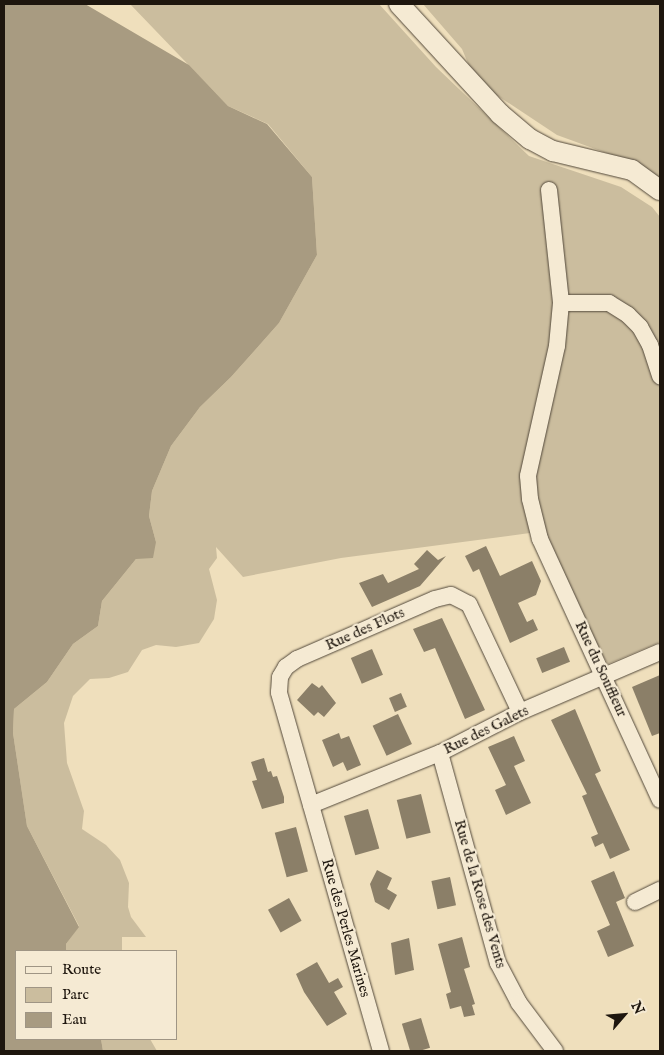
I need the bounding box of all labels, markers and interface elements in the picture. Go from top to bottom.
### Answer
street label: Rue des Flots [323,604,407,654]
street label: Rue du Souffleur [571,618,631,720]
street label: Rue des Galets [441,702,531,758]
street label: Rue de la Rose des Vents [450,818,510,970]
street label: Rue des Perles Marines [318,857,374,999]
legend [15,950,178,1040]
text: Route [62,960,101,979]
text: Parc [62,985,89,1004]
north arrow [599,990,649,1040]
text: N [627,999,648,1018]
text: Eau [62,1010,87,1029]

